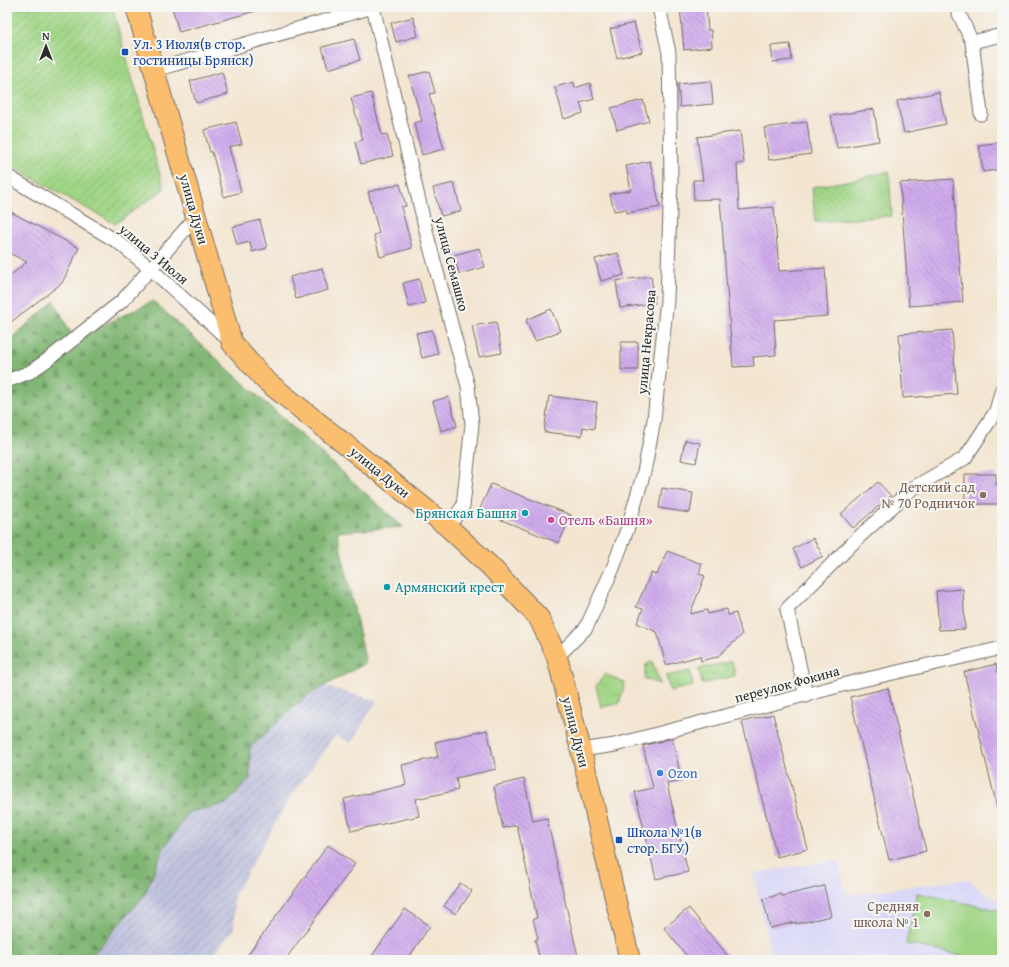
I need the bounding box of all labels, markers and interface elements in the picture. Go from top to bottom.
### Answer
north arrow [26,26,66,66]
text: N [42,28,50,44]
place label: Ул. 3 Июля(в стор. гостиницы Брянск) [133,34,253,70]
marker: Ул. 3 Июля(в стор. гостиницы Брянск) [120,47,130,57]
street label: улица Дуки [174,170,214,247]
street label: улица Семашко [430,214,474,313]
street label: улица 3 Июля [114,218,193,289]
street label: улица Некрасова [631,288,661,396]
street label: улица Дуки [345,441,415,503]
place label: Детский сад № 70 Родничок [881,477,976,513]
marker: Детский сад № 70 Родничок [978,490,988,500]
place label: Брянская Башня [416,503,517,523]
marker: Брянская Башня [520,508,530,518]
place label: Отель «Башня» [559,510,653,530]
marker: Отель «Башня» [546,515,556,525]
place label: Армянский крест [395,577,504,597]
marker: Армянский крест [382,582,392,592]
street label: переулок Фокина [732,660,842,708]
street label: улица Дуки [557,693,594,770]
place label: Ozon [668,763,698,783]
marker: Ozon [655,768,665,778]
place label: Школа №1(в стор. БГУ) [627,822,702,858]
marker: Школа №1(в стор. БГУ) [614,835,624,845]
place label: Средняя школа № 1 [853,896,919,932]
marker: Средняя школа № 1 [922,909,932,919]

